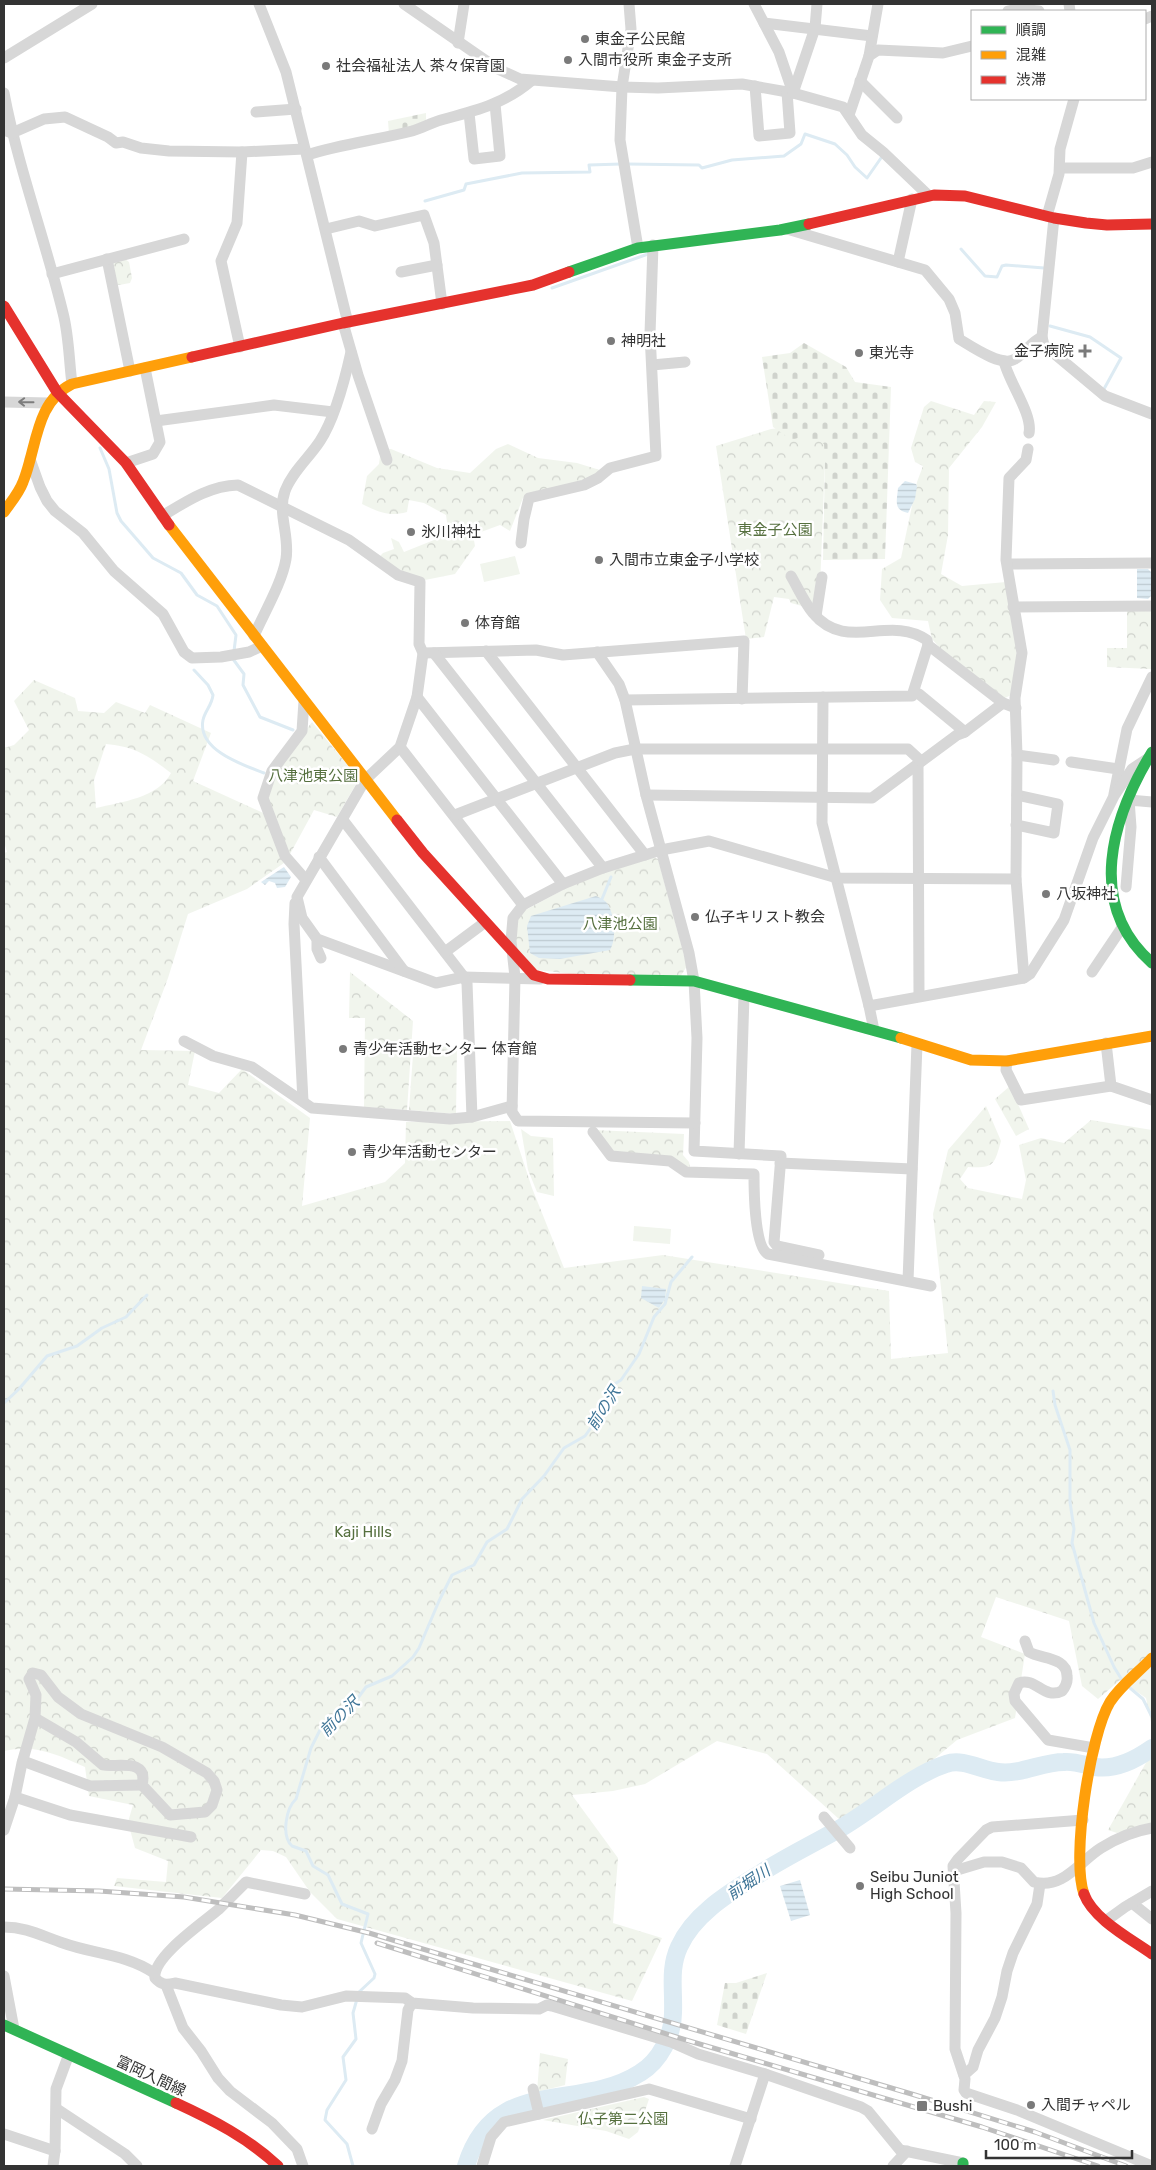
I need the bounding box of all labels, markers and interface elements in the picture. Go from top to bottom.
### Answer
legend [971,10,1146,100]
text: 順調 [1016,21,1046,39]
place label: 東金子公民館 [595,30,685,48]
marker: 東金子公民館 [579,33,591,45]
text: 混雑 [1016,46,1046,64]
place label: 入間市役所 東金子支所 [578,51,732,69]
marker: 入間市役所 東金子支所 [562,54,574,66]
place label: 社会福祉法人 茶々保育園 [336,57,505,75]
marker: 社会福祉法人 茶々保育園 [320,60,332,72]
text: 渋滞 [1016,71,1046,89]
place label: 神明社 [621,332,666,350]
marker: 神明社 [605,335,617,347]
place label: 金子病院 [1014,342,1074,360]
place label: 東光寺 [869,344,914,362]
marker: 金子病院 [1078,344,1092,358]
marker: 東光寺 [853,347,865,359]
one-way arrow [18,397,34,407]
park label: 東金子公園 [737,521,813,539]
place label: 氷川神社 [421,523,481,541]
marker: 氷川神社 [405,526,417,538]
place label: 入間市立東金子小学校 [609,551,759,569]
marker: 入間市立東金子小学校 [593,554,605,566]
place label: 体育館 [475,614,520,632]
marker: 体育館 [459,617,471,629]
park label: 八津池東公園 [268,767,358,785]
place label: 八坂神社 [1056,885,1116,903]
marker: 八坂神社 [1040,888,1052,900]
place label: 仏子キリスト教会 [705,908,825,926]
marker: 仏子キリスト教会 [689,911,701,923]
park label: 八津池公園 [582,915,658,933]
place label: 青少年活動センター 体育館 [353,1040,537,1058]
marker: 青少年活動センター 体育館 [337,1043,349,1055]
place label: 青少年活動センター [362,1143,497,1161]
marker: 青少年活動センター [346,1146,358,1158]
water label: 前の沢 [583,1381,625,1434]
park label: Kaji Hills [334,1523,392,1541]
water label: 前の沢 [316,1691,364,1740]
water label: 前堀川 [723,1860,775,1904]
place label: Seibu Juniot High School [870,1868,959,1903]
marker: Seibu Juniot High School [854,1880,866,1892]
street label: 富岡入間線 [113,2052,189,2100]
place label: 入間チャペル [1041,2096,1131,2114]
place label: Bushi [933,2097,972,2115]
marker: Bushi [915,2099,929,2113]
marker: 入間チャペル [1025,2099,1037,2111]
park label: 仏子第二公園 [578,2110,668,2128]
scale bar [986,2128,1132,2160]
text: 100 m [994,2136,1036,2154]

